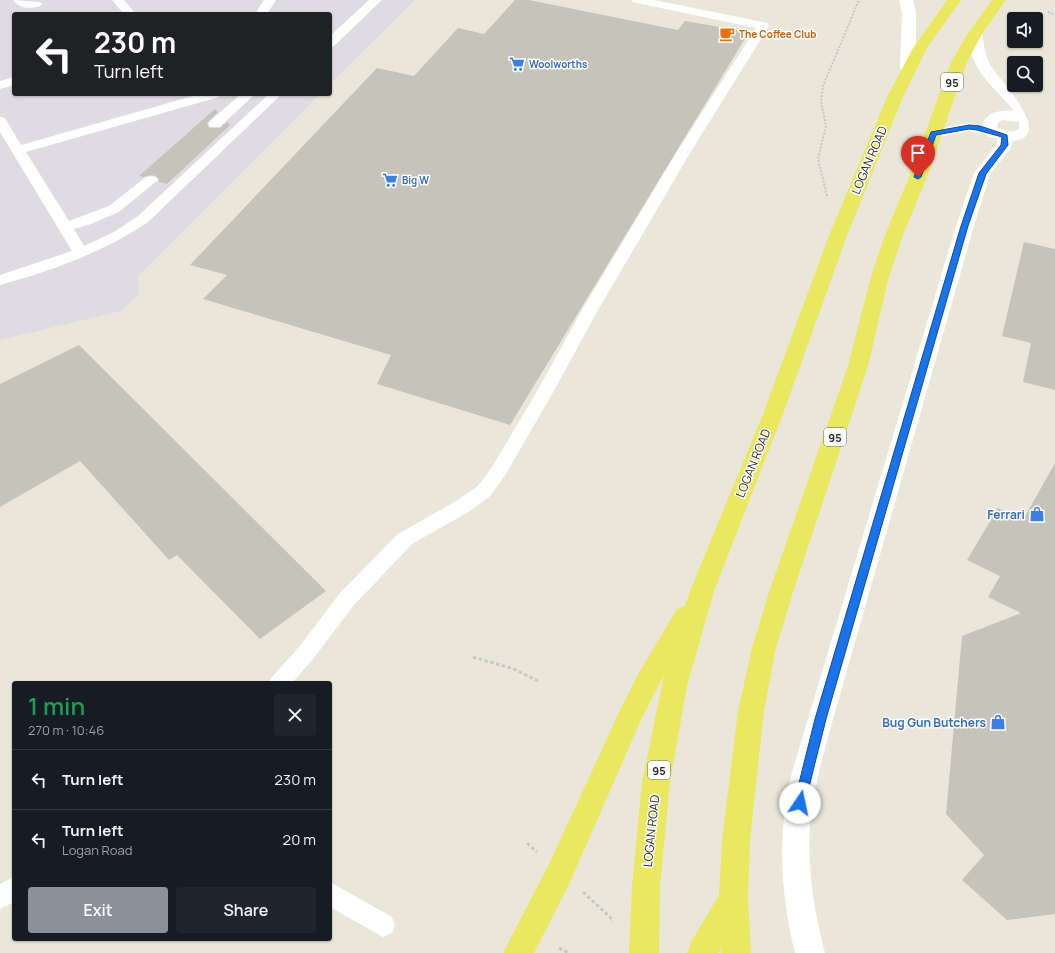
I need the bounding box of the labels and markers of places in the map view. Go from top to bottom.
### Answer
cafe icon: The Coffee Club [718,25,736,43]
place label: The Coffee Club [739,27,817,41]
supermarket icon: Woolworths [508,55,526,73]
place label: Woolworths [529,57,588,71]
pin [901,136,935,177]
supermarket icon: Big W [381,171,399,189]
place label: Big W [402,173,429,187]
shop icon: Ferrari [1028,505,1046,523]
place label: Ferrari [987,506,1025,523]
shop icon: Bug Gun Butchers [989,713,1007,731]
place label: Bug Gun Butchers [882,714,986,731]

